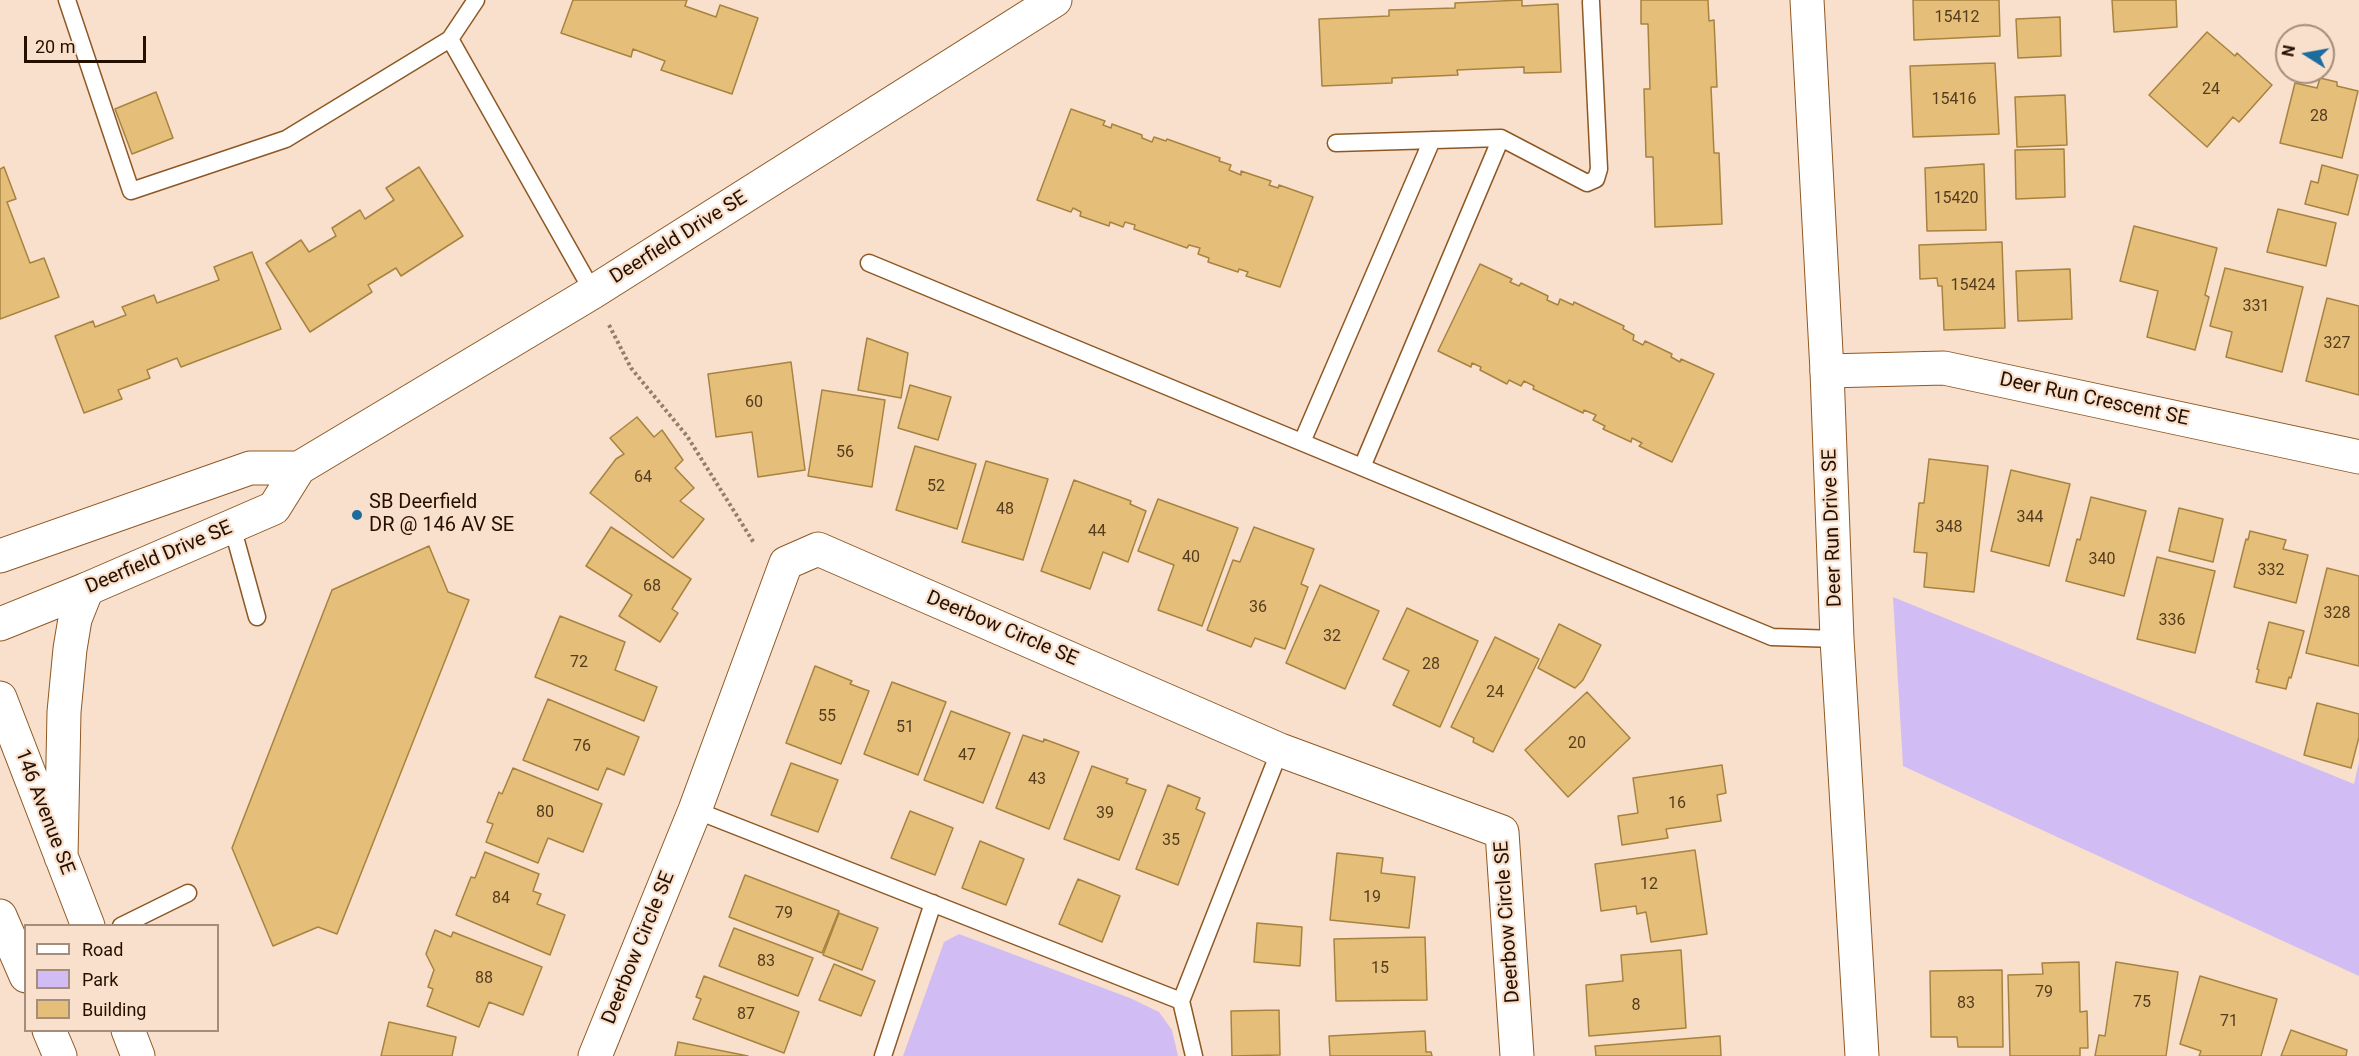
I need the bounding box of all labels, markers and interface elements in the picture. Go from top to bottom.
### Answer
house number: 15412 [1935,8,1979,28]
scale bar [27,24,148,62]
north arrow [2275,24,2335,84]
text: 20 m [35,36,75,57]
text: N [2278,44,2299,58]
house number: 24 [2202,80,2220,100]
house number: 15416 [1932,90,1976,110]
house number: 28 [2310,107,2328,127]
street label: Deerfield Drive SE [606,186,752,290]
house number: 15420 [1934,189,1978,209]
house number: 15424 [1951,276,1995,296]
house number: 331 [2243,297,2269,317]
house number: 327 [2324,334,2350,354]
street label: Deer Run Crescent SE [1997,368,2191,432]
house number: 60 [745,393,763,413]
house number: 56 [836,443,854,463]
street label: Deer Run Drive SE [1818,448,1848,608]
house number: 64 [634,468,652,488]
house number: 52 [927,477,945,497]
place label: SB Deerfield DR @ 146 AV SE [369,491,514,538]
house number: 48 [996,500,1014,520]
marker: SB Deerfield DR @ 146 AV SE [350,508,364,522]
house number: 344 [2017,508,2043,528]
street label: Deerfield Drive SE [82,516,236,600]
house number: 348 [1936,518,1962,538]
house number: 44 [1088,522,1106,542]
house number: 40 [1182,548,1200,568]
house number: 340 [2089,550,2115,570]
house number: 332 [2258,561,2284,581]
house number: 68 [643,577,661,597]
street label: Deerbow Circle SE [923,586,1081,672]
house number: 36 [1249,598,1267,618]
house number: 328 [2324,604,2350,624]
house number: 336 [2159,611,2185,631]
house number: 32 [1323,627,1341,647]
house number: 72 [570,653,588,673]
house number: 28 [1422,655,1440,675]
house number: 24 [1486,683,1504,703]
house number: 55 [818,707,836,727]
house number: 51 [896,718,914,738]
house number: 20 [1568,734,1586,754]
house number: 76 [573,737,591,757]
street label: 146 Avenue SE [9,746,79,878]
house number: 47 [958,746,976,766]
house number: 43 [1028,770,1046,790]
house number: 16 [1668,794,1686,814]
house number: 80 [536,803,554,823]
house number: 39 [1096,804,1114,824]
house number: 35 [1162,831,1180,851]
street label: Deerbow Circle SE [1490,840,1526,1004]
street label: Deerbow Circle SE [597,868,681,1028]
house number: 12 [1640,875,1658,895]
house number: 19 [1363,888,1381,908]
house number: 84 [492,889,510,909]
house number: 79 [775,904,793,924]
legend [24,924,219,1032]
text: Road [82,939,123,960]
house number: 83 [757,952,775,972]
house number: 15 [1371,959,1389,979]
text: Park [82,969,118,990]
house number: 88 [475,969,493,989]
house number: 79 [2035,983,2053,1003]
house number: 75 [2133,993,2151,1013]
house number: 83 [1957,994,1975,1014]
house number: 8 [1632,996,1640,1016]
text: Building [82,999,146,1020]
house number: 87 [737,1005,755,1025]
house number: 71 [2220,1012,2238,1032]

